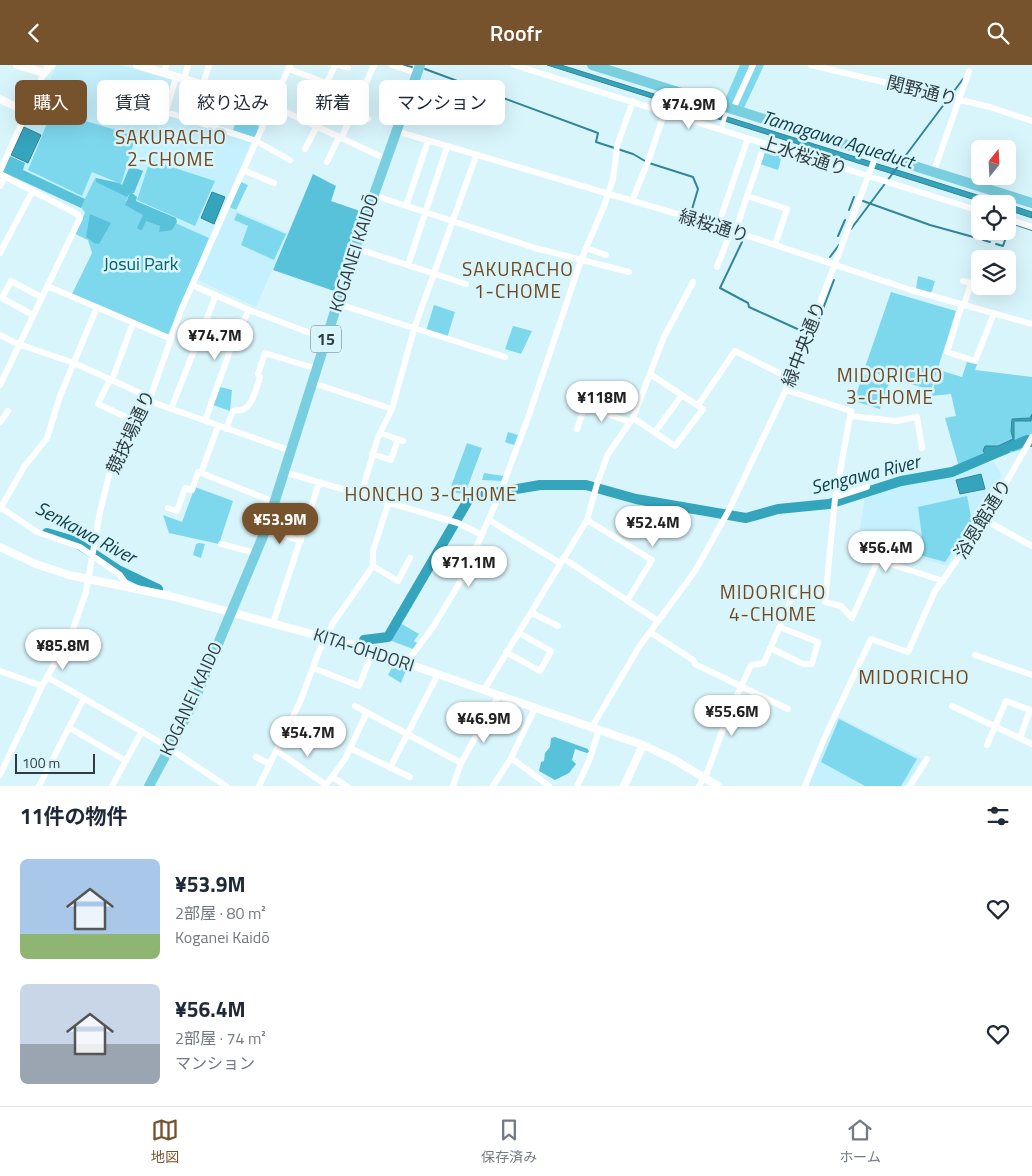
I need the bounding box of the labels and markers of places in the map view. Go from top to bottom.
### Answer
pin: ¥74.9M [648,87,730,130]
pin: ¥74.7M [174,319,256,361]
pin: ¥118M [567,381,637,423]
pin: ¥53.9M [239,503,321,545]
pin: ¥52.4M [612,505,694,548]
pin: ¥56.4M [845,531,927,573]
pin: ¥71.1M [428,545,510,588]
pin: ¥85.8M [22,629,104,671]
pin: ¥55.6M [691,695,773,737]
pin: ¥46.9M [443,701,525,744]
pin: ¥54.7M [267,715,349,758]

